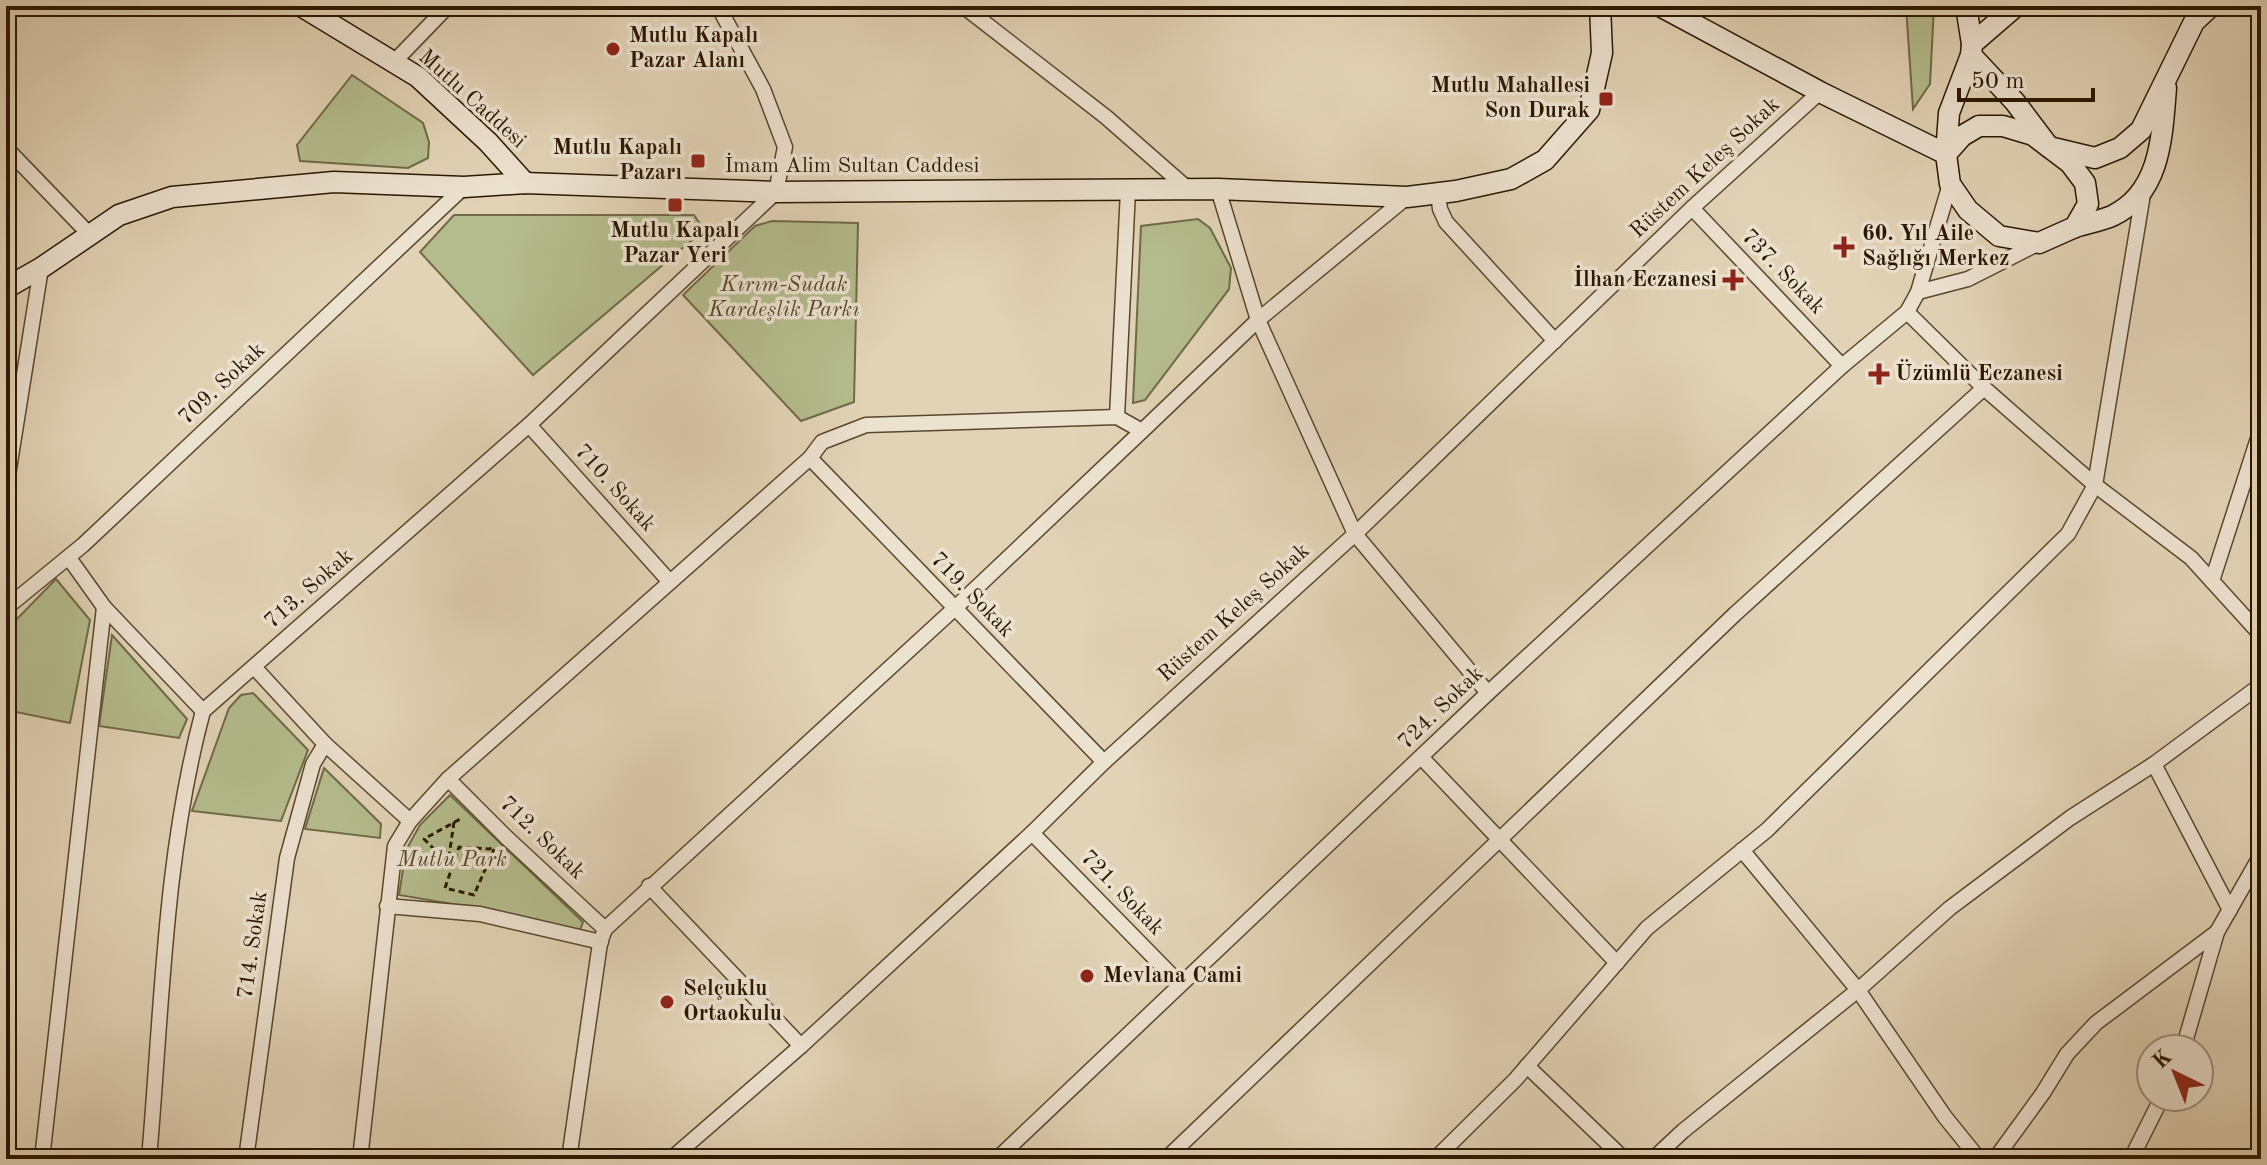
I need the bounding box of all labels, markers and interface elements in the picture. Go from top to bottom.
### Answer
place label: Mutlu Kapalı Pazar Alanı [629,25,758,72]
marker: Mutlu Kapalı Pazar Alanı [604,40,622,58]
street label: Mutlu Caddesi [414,45,530,153]
scale bar [1959,52,2093,102]
text: 50 m [1971,70,2025,94]
place label: Mutlu Mahallesi Son Durak [1431,75,1590,122]
marker: Mutlu Mahallesi Son Durak [1597,90,1615,108]
street label: Rüstem Keleş Sokak [1626,93,1784,243]
place label: Mutlu Kapalı Pazarı [553,137,682,184]
marker: Mutlu Kapalı Pazarı [689,152,707,170]
street label: İmam Alim Sultan Caddesi [724,152,980,177]
marker: Mutlu Kapalı Pazar Yeri [666,196,684,214]
place label: Mutlu Kapalı Pazar Yeri [610,220,740,267]
place label: 60. Yıl Aile Sağlığı Merkez [1862,223,2010,270]
street label: 737. Sokak [1737,225,1829,319]
marker: 60. Yıl Aile Sağlığı Merkez [1833,236,1855,258]
place label: İlhan Eczanesi [1573,265,1717,291]
marker: İlhan Eczanesi [1724,271,1742,289]
park label: Kırım-Sudak Kardeşlik Parkı [707,274,860,321]
street label: 709. Sokak [175,339,269,429]
place label: Üzümlü Eczanesi [1895,359,2063,385]
marker: Üzümlü Eczanesi [1870,365,1888,383]
street label: 710. Sokak [570,440,660,536]
street label: Rüstem Keleş Sokak [1154,539,1314,687]
street label: 713. Sokak [261,545,357,633]
street label: 719. Sokak [926,548,1018,642]
street label: 724. Sokak [1394,662,1488,754]
street label: 712. Sokak [495,792,589,884]
street label: 721. Sokak [1076,846,1168,940]
park label: Mutlu Park [396,849,507,871]
street label: 714. Sokak [235,890,271,1000]
place label: Mevlana Cami [1103,965,1242,987]
marker: Mevlana Cami [1078,967,1096,985]
place label: Selçuklu Ortaokulu [683,978,782,1025]
marker: Selçuklu Ortaokulu [658,993,676,1011]
north arrow [2135,1033,2215,1113]
text: K [2149,1046,2176,1074]

